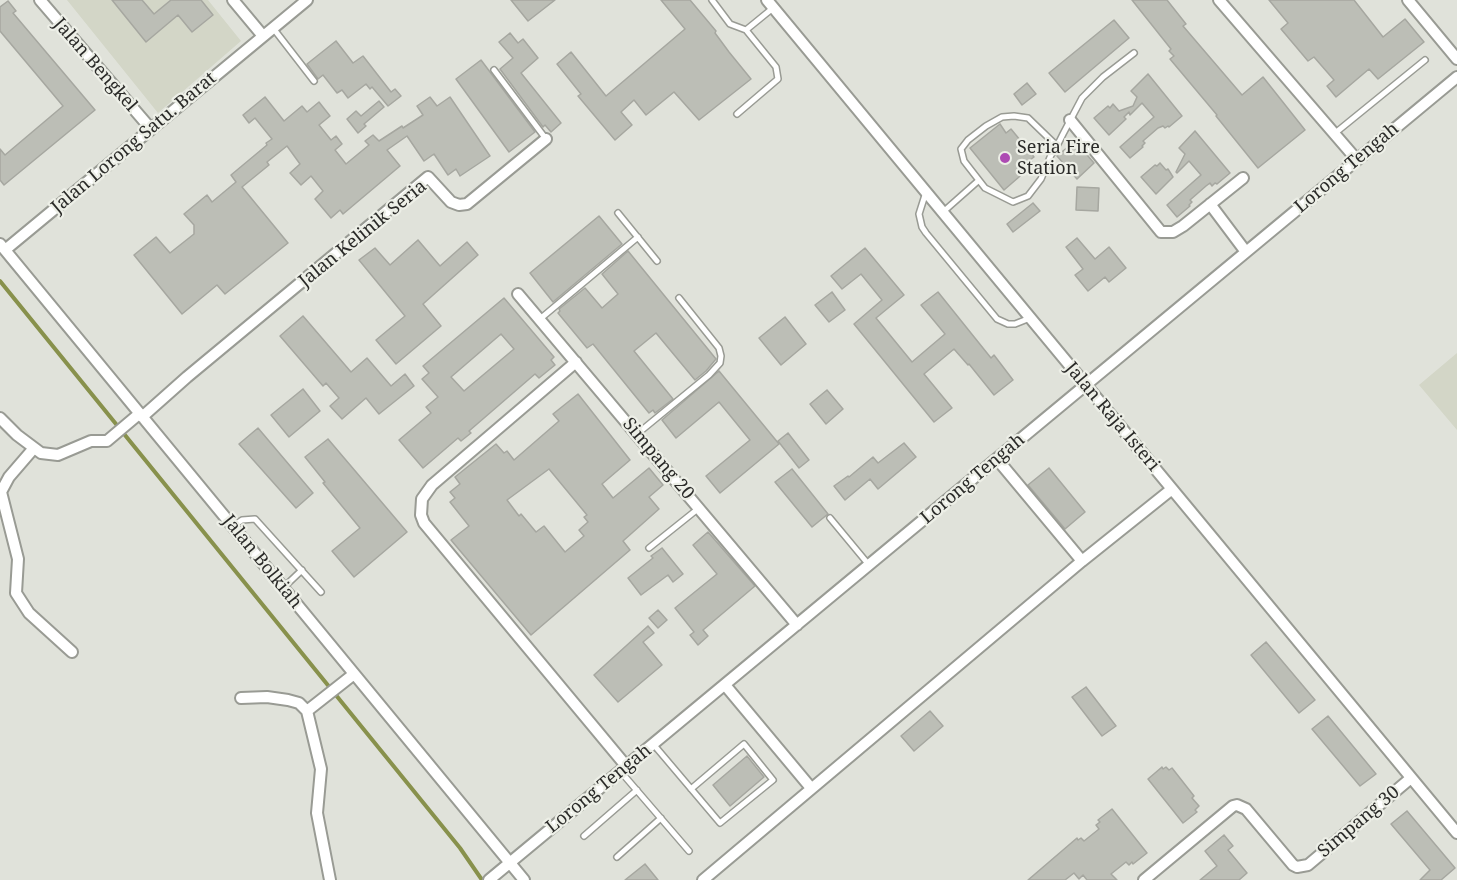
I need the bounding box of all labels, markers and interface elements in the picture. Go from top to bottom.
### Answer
street label: Jalan Bengkel [49,14,141,116]
street label: Jalan Lorong Satu. Barat [47,68,221,218]
street label: Lorong Tengah [1291,118,1403,218]
place label: Seria Fire Station [1017,137,1100,180]
marker: Seria Fire Station [998,151,1012,165]
street label: Jalan Kelinik Seria [295,176,431,292]
street label: Jalan Raja Isteri [1060,358,1164,476]
street label: Simpang 20 [618,414,698,504]
street label: Lorong Tengah [917,429,1029,529]
street label: Jalan Bolkiah [218,511,306,613]
street label: Lorong Tengah [542,740,656,838]
street label: Simpang 30 [1314,782,1404,862]

